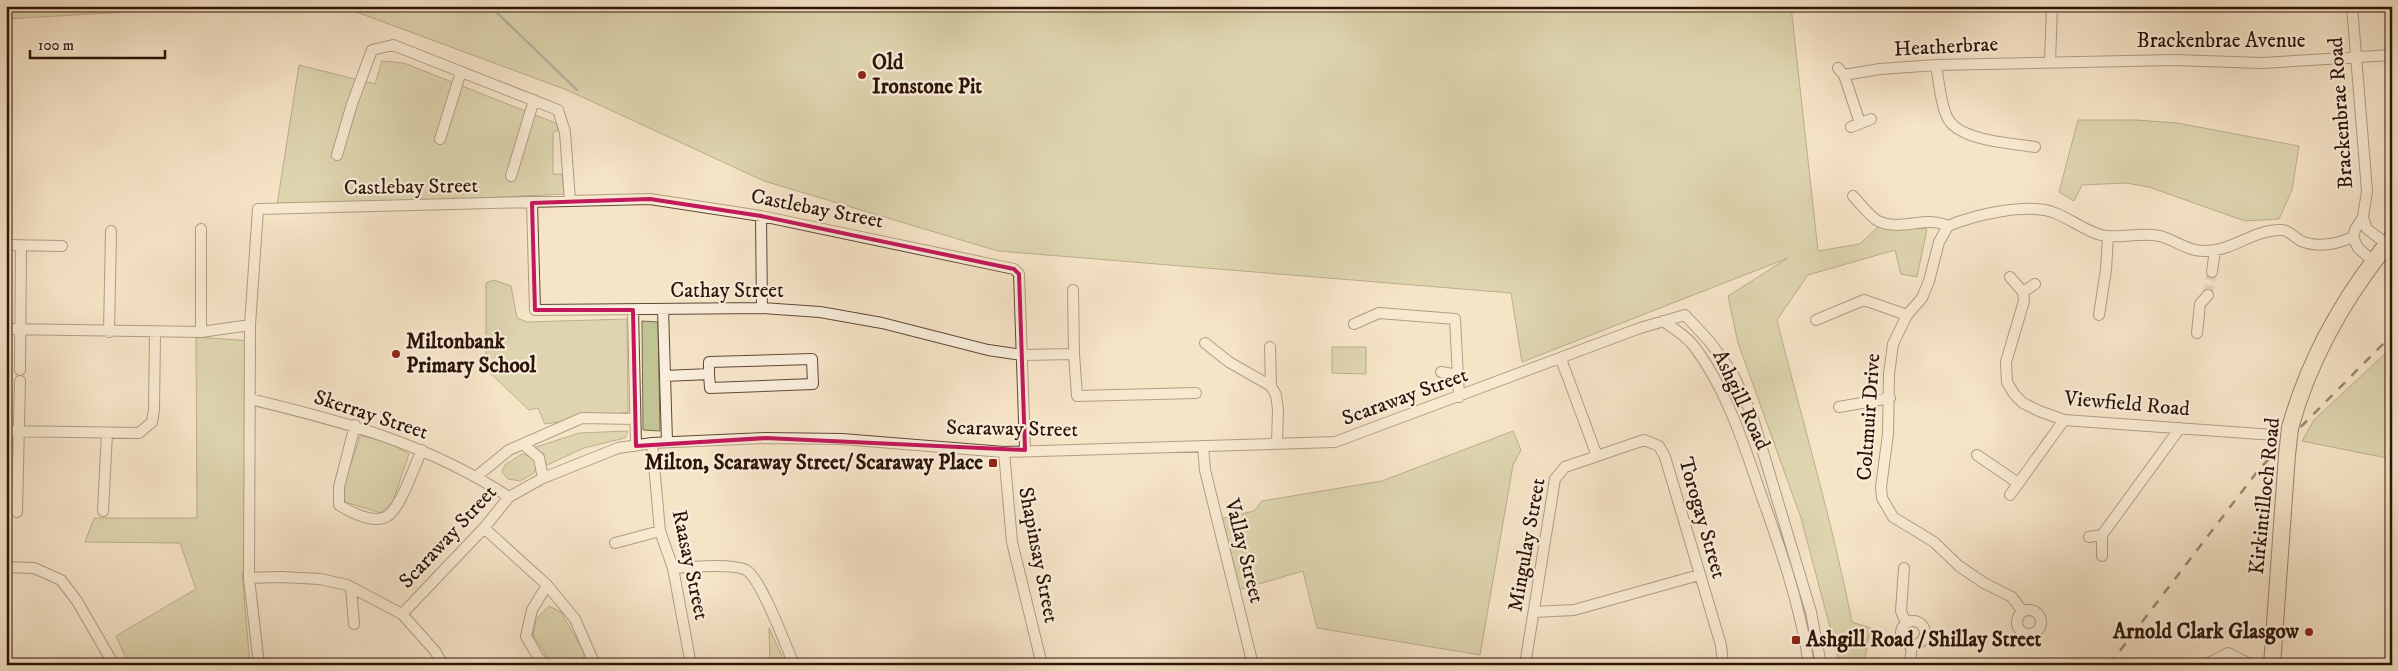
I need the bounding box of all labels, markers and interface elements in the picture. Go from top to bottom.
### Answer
scale bar [30,28,165,60]
street label: Brackenbrae Avenue [2136,28,2306,54]
street label: Heatherbrae [1893,31,1999,63]
text: 100 m [38,36,74,55]
street label: Brackenbrae Road [2323,36,2359,190]
place label: Old Ironstone Pit [872,50,982,100]
marker: Old Ironstone Pit [856,69,868,81]
street label: Castlebay Street [344,173,479,201]
street label: Castlebay Street [749,183,886,235]
street label: Cathay Street [670,278,784,304]
place label: Miltonbank Primary School [406,329,537,379]
street label: Ashgill Road [1706,346,1776,455]
marker: Miltonbank Primary School [390,348,402,360]
street label: Coltmuir Drive [1852,352,1886,481]
street label: Scaraway Street [1339,362,1472,432]
street label: Skerray Street [311,384,432,446]
street label: Viewfield Road [2062,385,2191,422]
street label: Scaraway Street [946,415,1078,443]
street label: Kirkintilloch Road [2244,416,2286,576]
place label: Milton, Scaraway Street/ Scaraway Place [645,450,983,476]
street label: Torogay Street [1672,454,1732,582]
marker: Milton, Scaraway Street/ Scaraway Place [987,457,999,469]
street label: Mingulay Street [1502,476,1552,614]
street label: Scaraway Street [393,480,503,594]
street label: Shapinsay Street [1012,485,1064,625]
street label: Vallay Street [1218,495,1270,606]
street label: Raasay Street [666,508,714,623]
place label: Arnold Clark Glasgow [2112,619,2300,645]
marker: Arnold Clark Glasgow [2303,626,2315,638]
place label: Ashgill Road / Shillay Street [1805,627,2042,653]
marker: Ashgill Road / Shillay Street [1790,634,1802,646]

